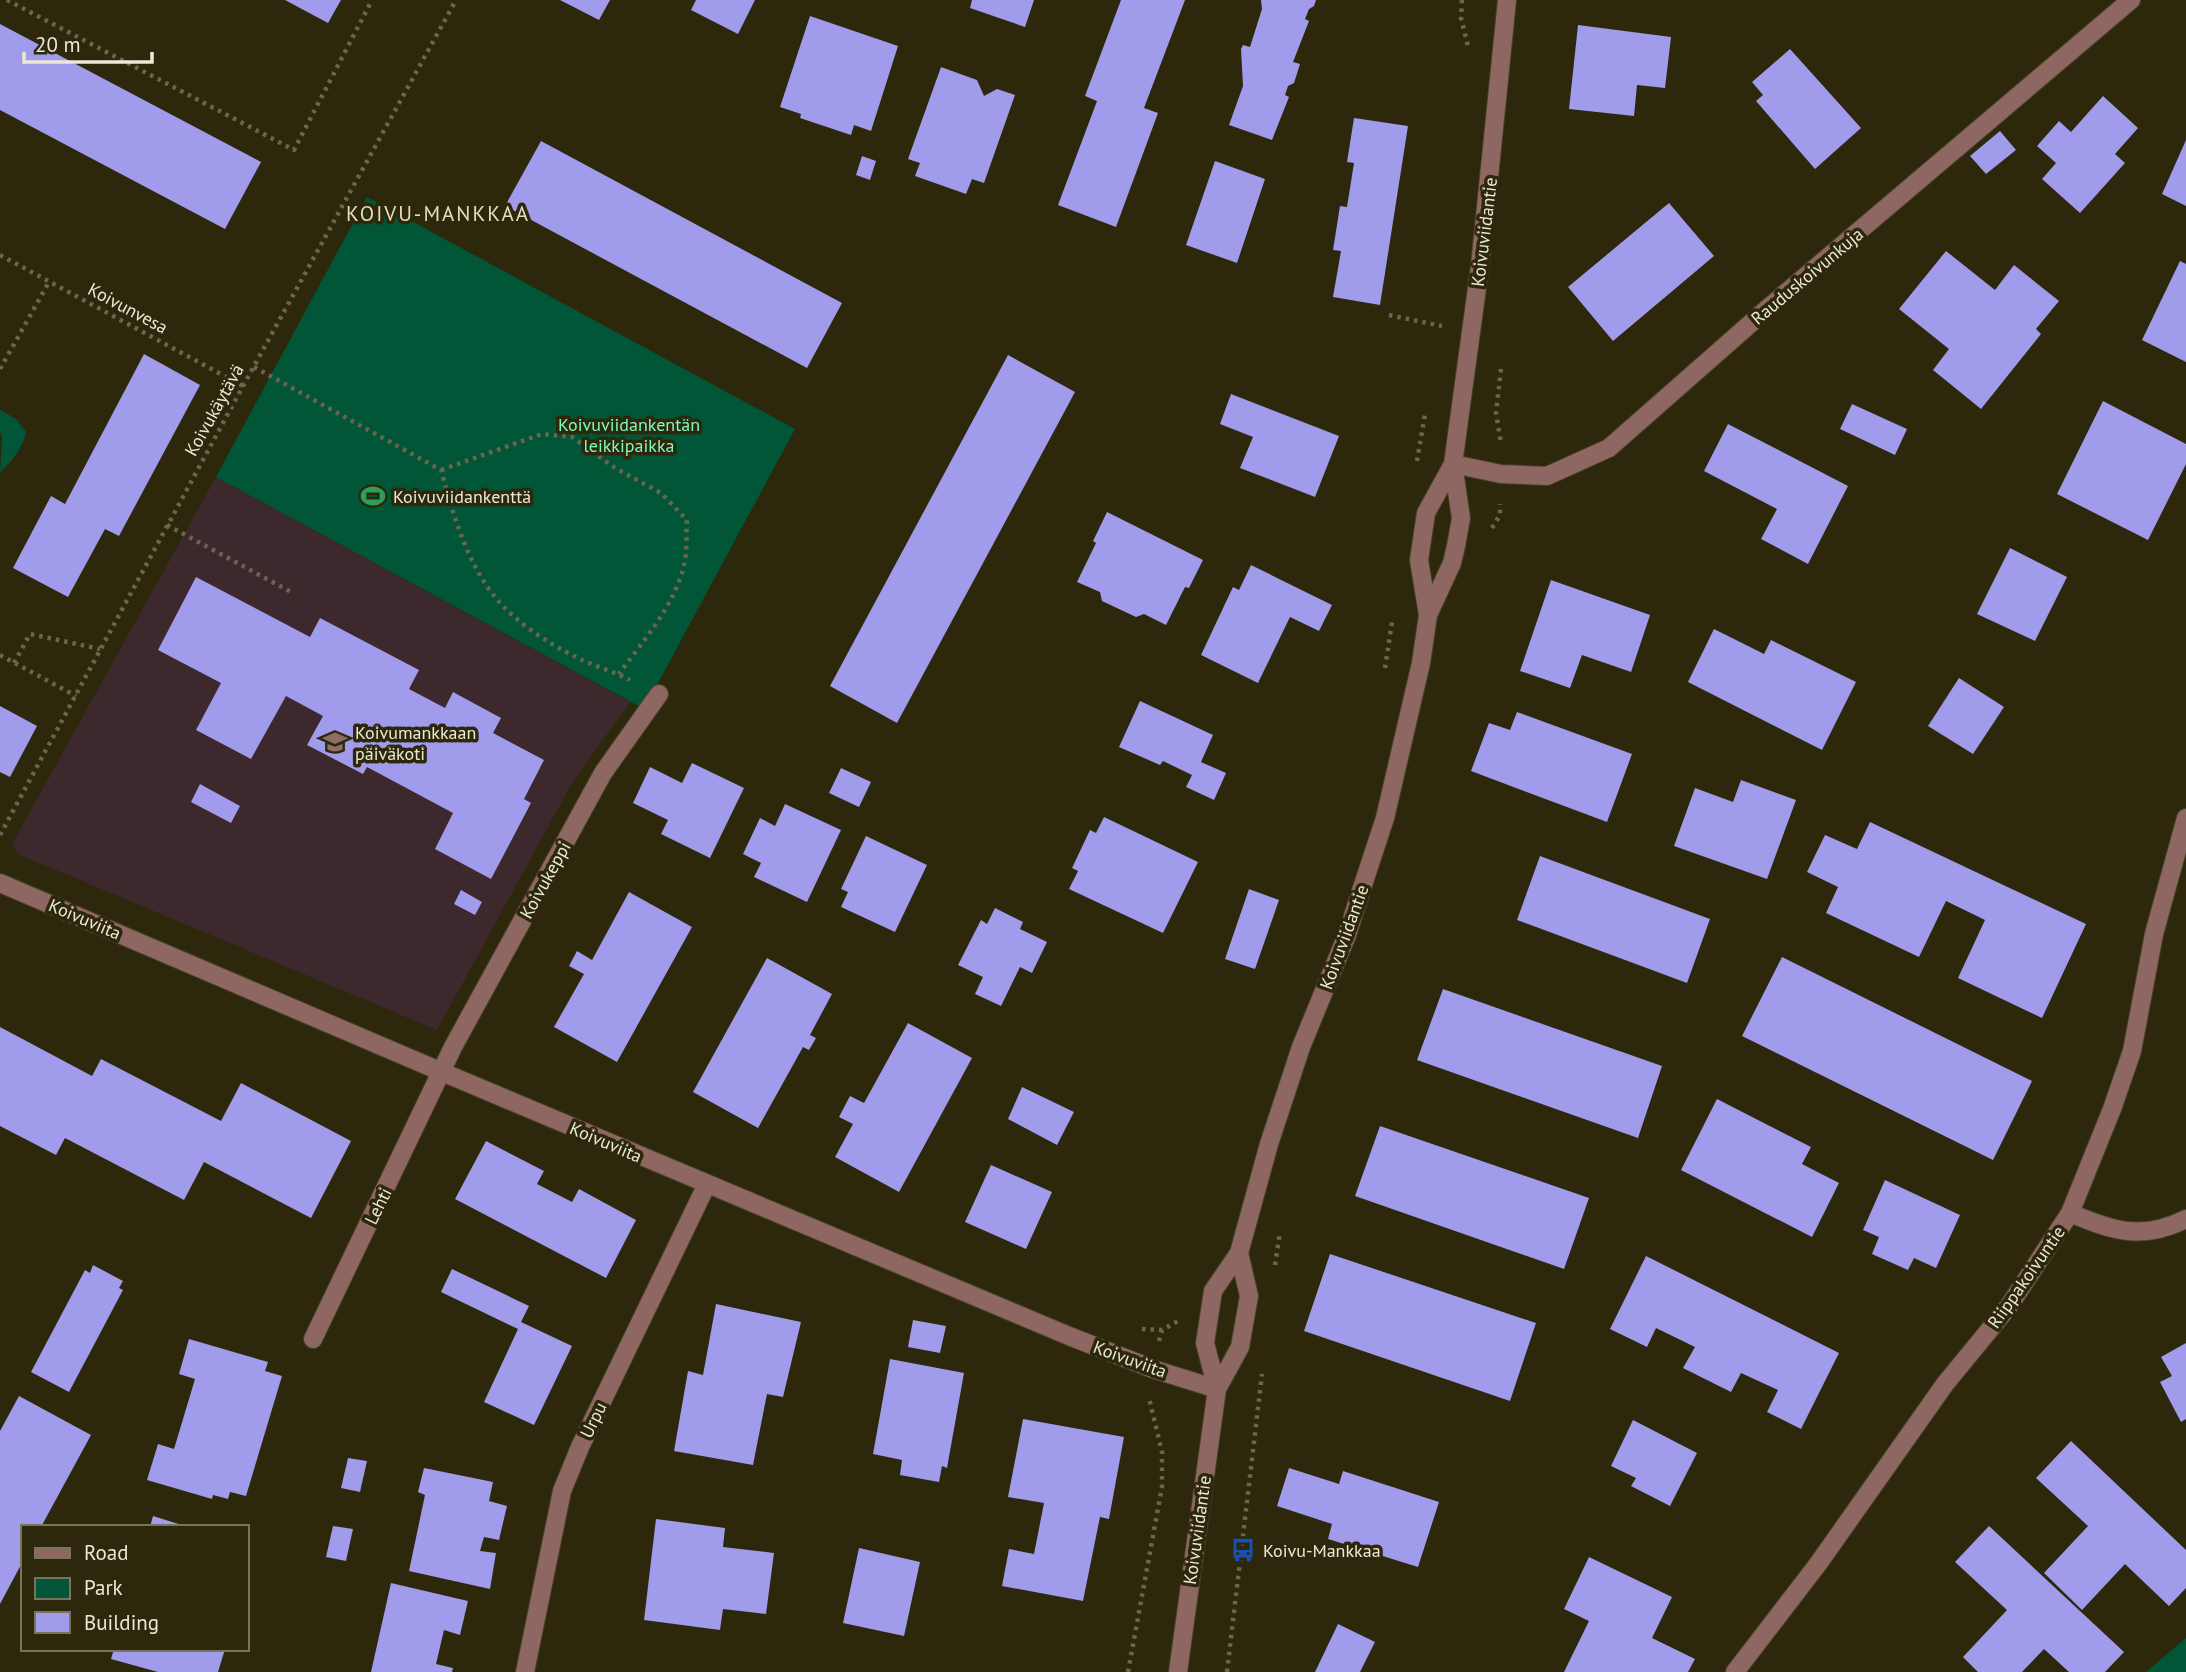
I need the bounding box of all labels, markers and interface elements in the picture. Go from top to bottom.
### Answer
scale bar [24,21,152,65]
text: 20 m [35,31,81,58]
street label: Koivuviidantie [1466,176,1502,288]
district label: KOIVU-MANKKAA [346,200,530,227]
street label: Rauduskoivunkuja [1746,222,1868,330]
street label: Koivunvesa [84,277,172,339]
street label: Koivukäytävä [179,360,249,460]
park label: Koivuviidankentän leikkipaikka [558,413,700,457]
sports icon: Koivuviidankenttä [359,482,387,510]
place label: Koivuviidankenttä [393,485,531,508]
place label: Koivumankkaan päiväkoti [355,721,476,765]
school or university icon: Koivumankkaan päiväkoti [321,728,349,756]
street label: Koivukeppi [514,837,576,923]
street label: Koivuviidantie [1314,881,1374,993]
street label: Koivuviita [45,894,125,944]
street label: Koivuviita [566,1117,646,1167]
street label: Lehti [359,1184,397,1228]
street label: Riippakoivuntie [1982,1221,2070,1333]
street label: Koivuviita [1090,1335,1170,1383]
street label: Urpu [574,1398,612,1442]
street label: Koivuviidantie [1178,1474,1216,1586]
legend [21,1525,248,1651]
bus stop icon: Koivu-Mankkaa [1229,1536,1257,1564]
text: Road [84,1539,128,1566]
place label: Koivu-Mankkaa [1263,1539,1381,1562]
text: Park [84,1574,123,1601]
text: Building [84,1609,159,1636]

